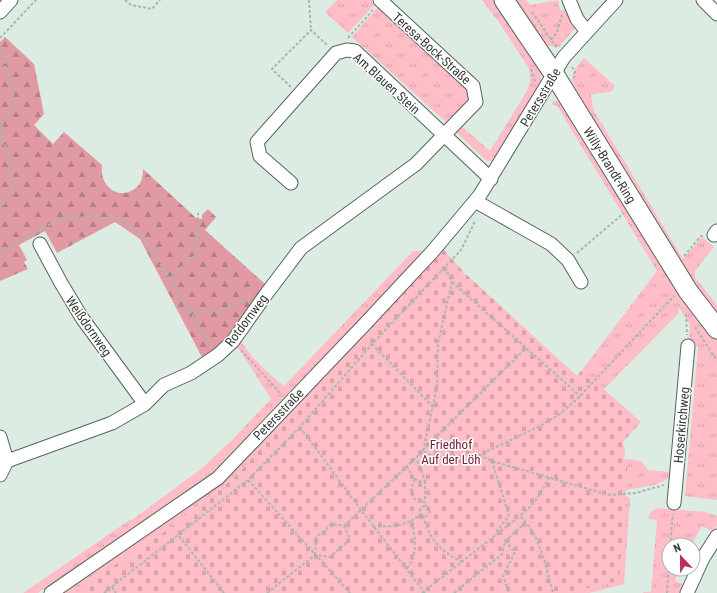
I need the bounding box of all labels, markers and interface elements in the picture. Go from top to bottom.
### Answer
street label: Teresa-Bock-Straße [390,9,474,87]
street label: Am Blauen Stein [350,50,423,117]
street label: Petersstraße [517,65,564,129]
street label: Willy-Brandt-Ring [580,124,639,206]
street label: Rotdornweg [222,291,271,349]
street label: Weißdornweg [62,293,115,359]
street label: Petersstraße [250,386,307,443]
street label: Hoserkirchweg [671,386,692,464]
park label: Friedhof Auf der Löh [421,437,481,467]
north arrow [661,537,701,577]
text: N [672,541,683,555]

